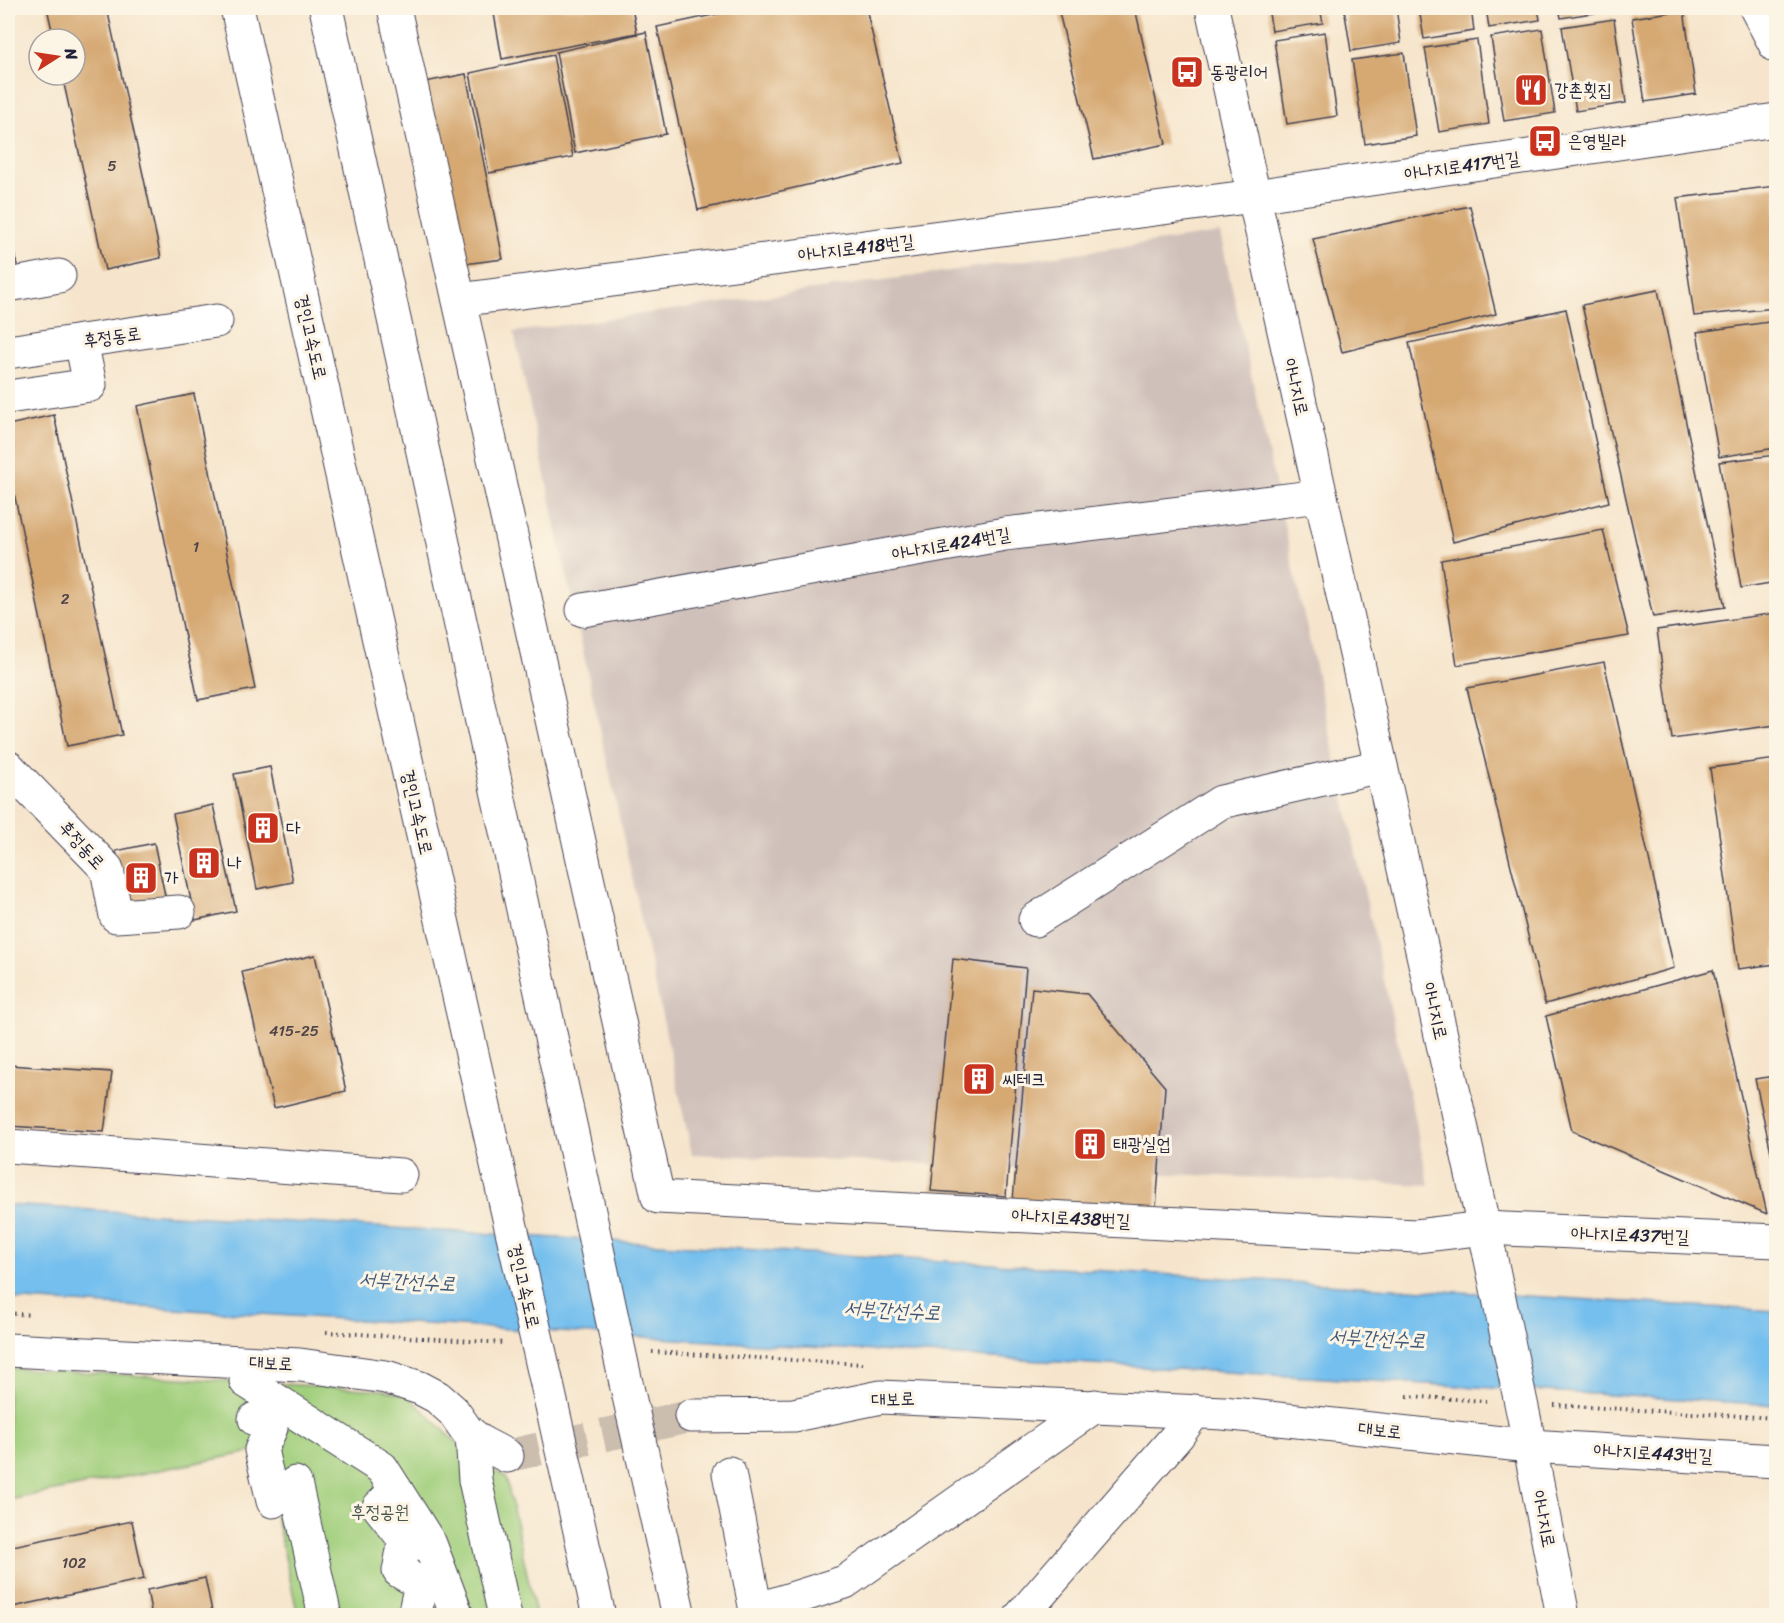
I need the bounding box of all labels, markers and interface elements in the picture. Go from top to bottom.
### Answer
north arrow [27,27,87,87]
text: N [56,45,87,63]
bus stop icon: 동광리어 [1169,54,1205,90]
place label: 동광리어 [1210,56,1268,88]
restaurant icon: 강촌횟집 [1513,72,1549,108]
place label: 강촌횟집 [1554,74,1612,106]
bus stop icon: 은영빌라 [1527,123,1563,159]
place label: 은영빌라 [1568,125,1626,157]
street label: 아나지로417번길 [1402,142,1522,190]
house number: 5 [107,153,117,179]
street label: 아나지로418번길 [796,225,916,271]
street label: 경인고속도로 [286,291,336,383]
street label: 후정동로 [81,317,143,357]
street label: 아나지로 [1274,355,1318,419]
street label: 아나지로424번길 [889,518,1013,570]
house number: 1 [193,534,199,560]
house number: 2 [61,586,70,612]
street label: 경인고속도로 [392,766,442,858]
building icon: 다 [245,810,281,846]
place label: 다 [286,812,301,844]
street label: 후정동로 [51,813,113,877]
building icon: 나 [186,845,222,881]
place label: 나 [227,847,242,879]
building icon: 가 [123,860,159,896]
place label: 가 [164,862,179,894]
street label: 아나지로 [1413,979,1457,1043]
house number: 415-25 [269,1018,319,1044]
building icon: 씨테크 [961,1061,997,1097]
place label: 씨테크 [1002,1063,1045,1095]
building icon: 태광실업 [1072,1126,1108,1162]
place label: 태광실업 [1113,1128,1171,1160]
street label: 아나지로438번길 [1011,1199,1132,1237]
street label: 아나지로437번길 [1570,1217,1690,1253]
street label: 경인고속도로 [499,1240,549,1332]
water label: 서부간선수로 [358,1261,456,1302]
water label: 서부간선수로 [843,1290,941,1331]
water label: 서부간선수로 [1328,1318,1426,1359]
street label: 대보로 [248,1346,294,1380]
street label: 대보로 [871,1382,915,1416]
street label: 대보로 [1357,1412,1403,1448]
street label: 아나지로443번길 [1593,1434,1714,1472]
street label: 아나지로 [1523,1488,1565,1550]
park label: 후정공원 [351,1496,409,1528]
house number: 102 [62,1550,87,1576]

